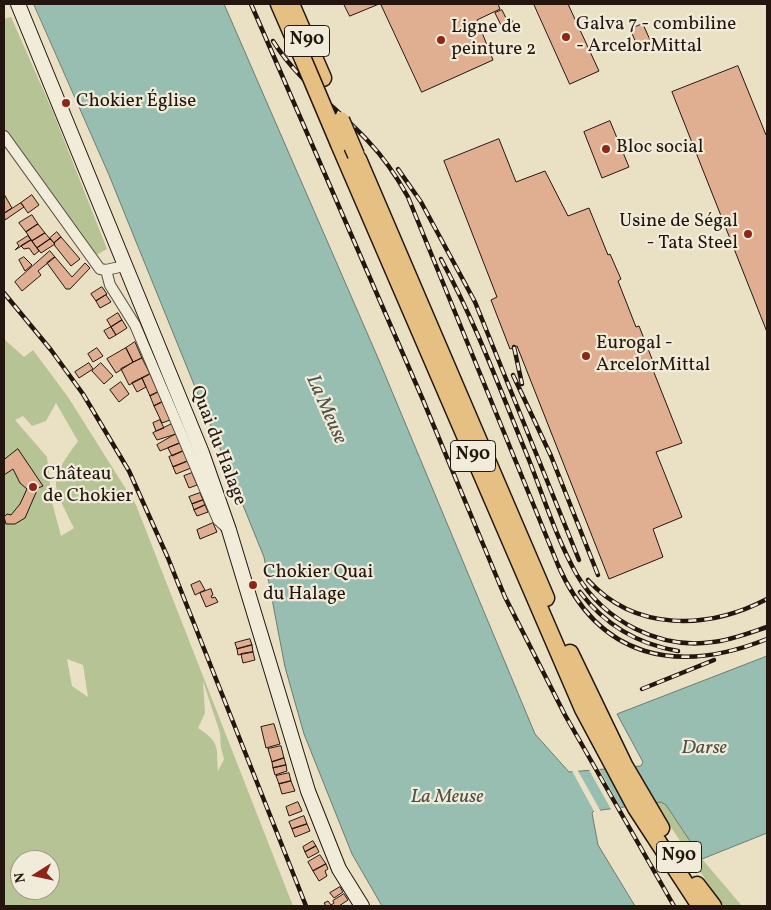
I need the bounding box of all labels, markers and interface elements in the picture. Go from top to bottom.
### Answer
place label: Galva 7 - combiline - ArcelorMittal [576,15,736,59]
place label: Ligne de peinture 2 [451,18,536,62]
road number: N90 [284,26,330,56]
marker: Galva 7 - combiline - ArcelorMittal [560,31,572,43]
marker: Ligne de peinture 2 [435,34,447,46]
place label: Chokier Église [76,92,196,114]
marker: Chokier Église [60,97,72,109]
place label: Bloc social [616,138,704,160]
marker: Bloc social [600,143,612,155]
place label: Usine de Ségal - Tata Steel [619,212,738,256]
marker: Usine de Ségal - Tata Steel [742,228,754,240]
place label: Eurogal - ArcelorMittal [596,334,710,378]
marker: Eurogal - ArcelorMittal [580,350,592,362]
water label: La Meuse [299,372,351,448]
street label: Quai du Halage [184,383,250,509]
road number: N90 [450,441,496,472]
place label: Château de Chokier [43,465,133,509]
marker: Château de Chokier [27,481,39,493]
place label: Chokier Quai du Halage [263,563,373,607]
marker: Chokier Quai du Halage [247,579,259,591]
water label: Darse [681,737,727,761]
water label: La Meuse [410,786,484,810]
road number: N90 [656,842,702,872]
north arrow [10,850,60,900]
text: N [10,871,31,884]

